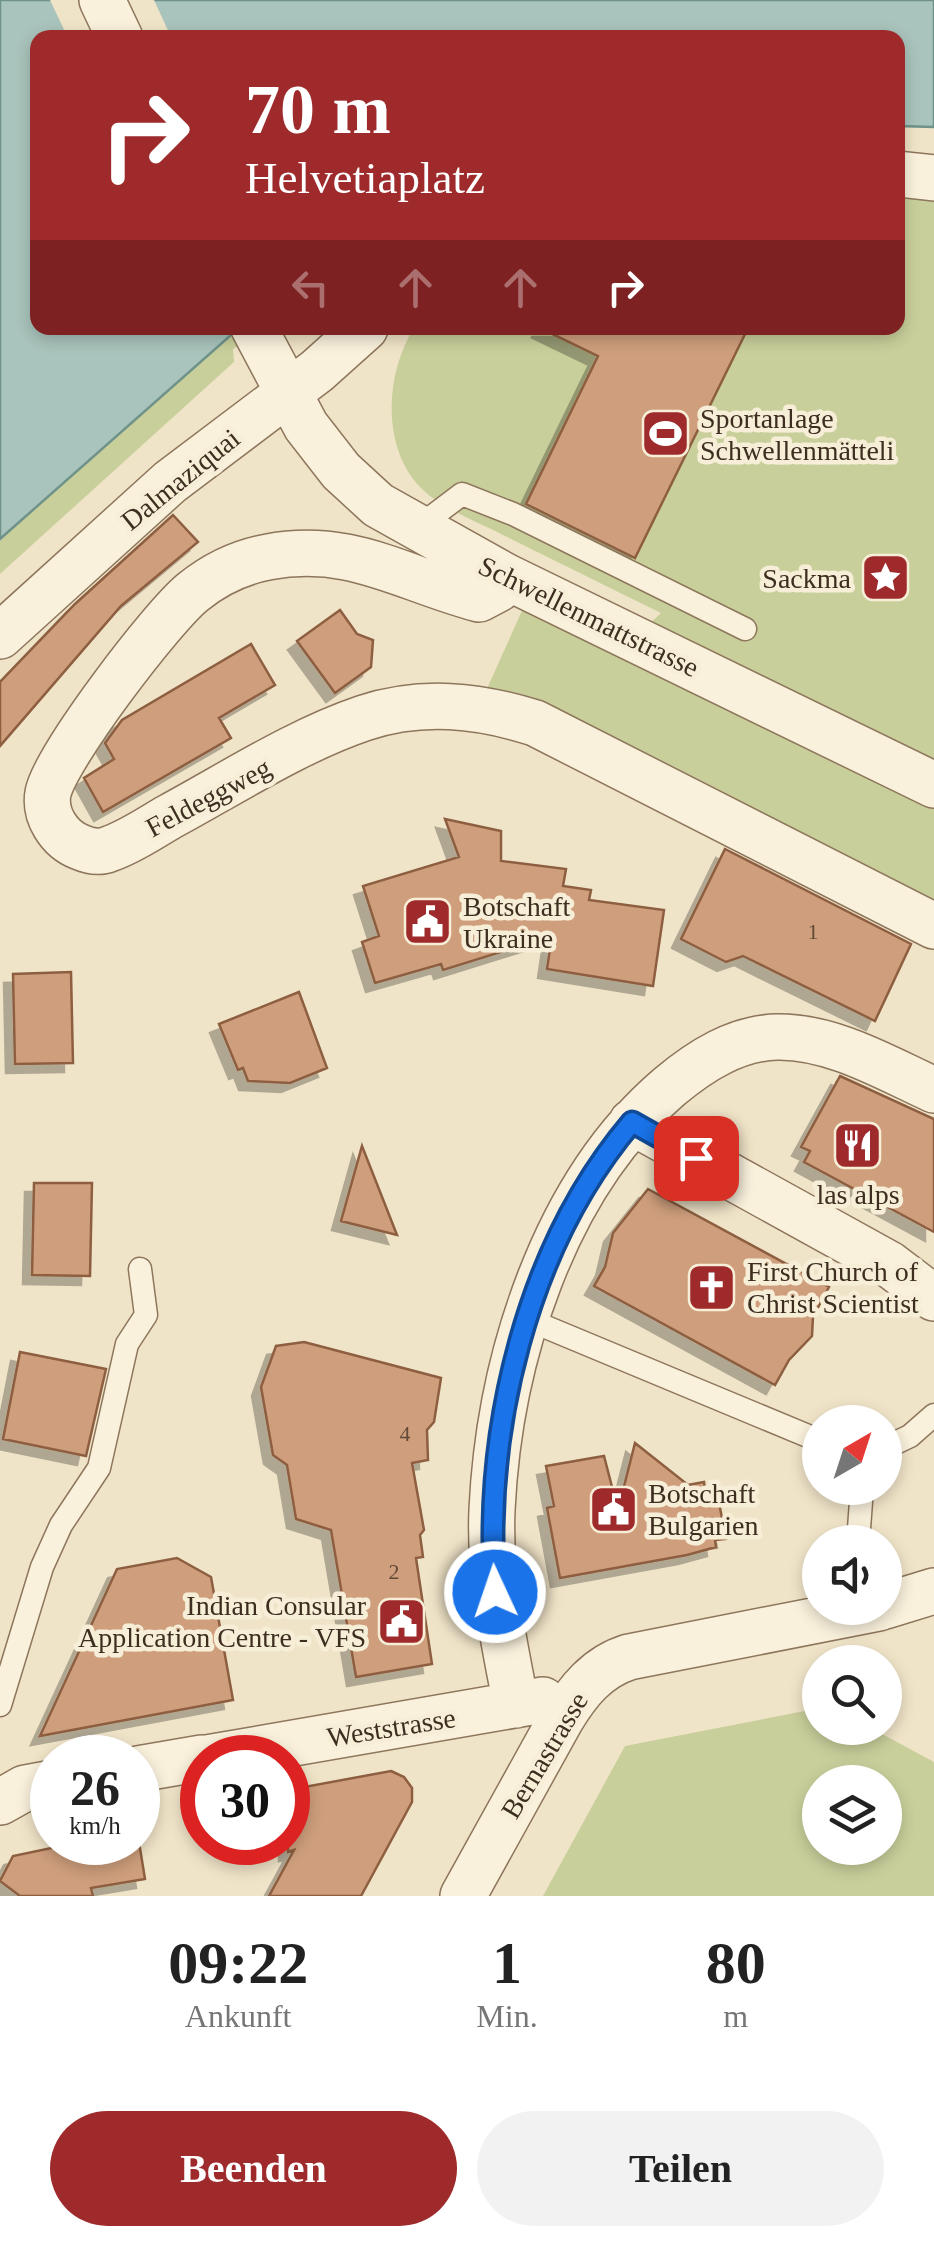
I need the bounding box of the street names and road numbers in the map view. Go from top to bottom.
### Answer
street label: Dalmaziquai [115,422,246,536]
street label: Schwellenmattstrasse [474,550,704,683]
street label: Feldeggweg [141,752,276,843]
street label: Bernastrasse [495,1687,594,1824]
street label: Weststrasse [324,1702,458,1753]

